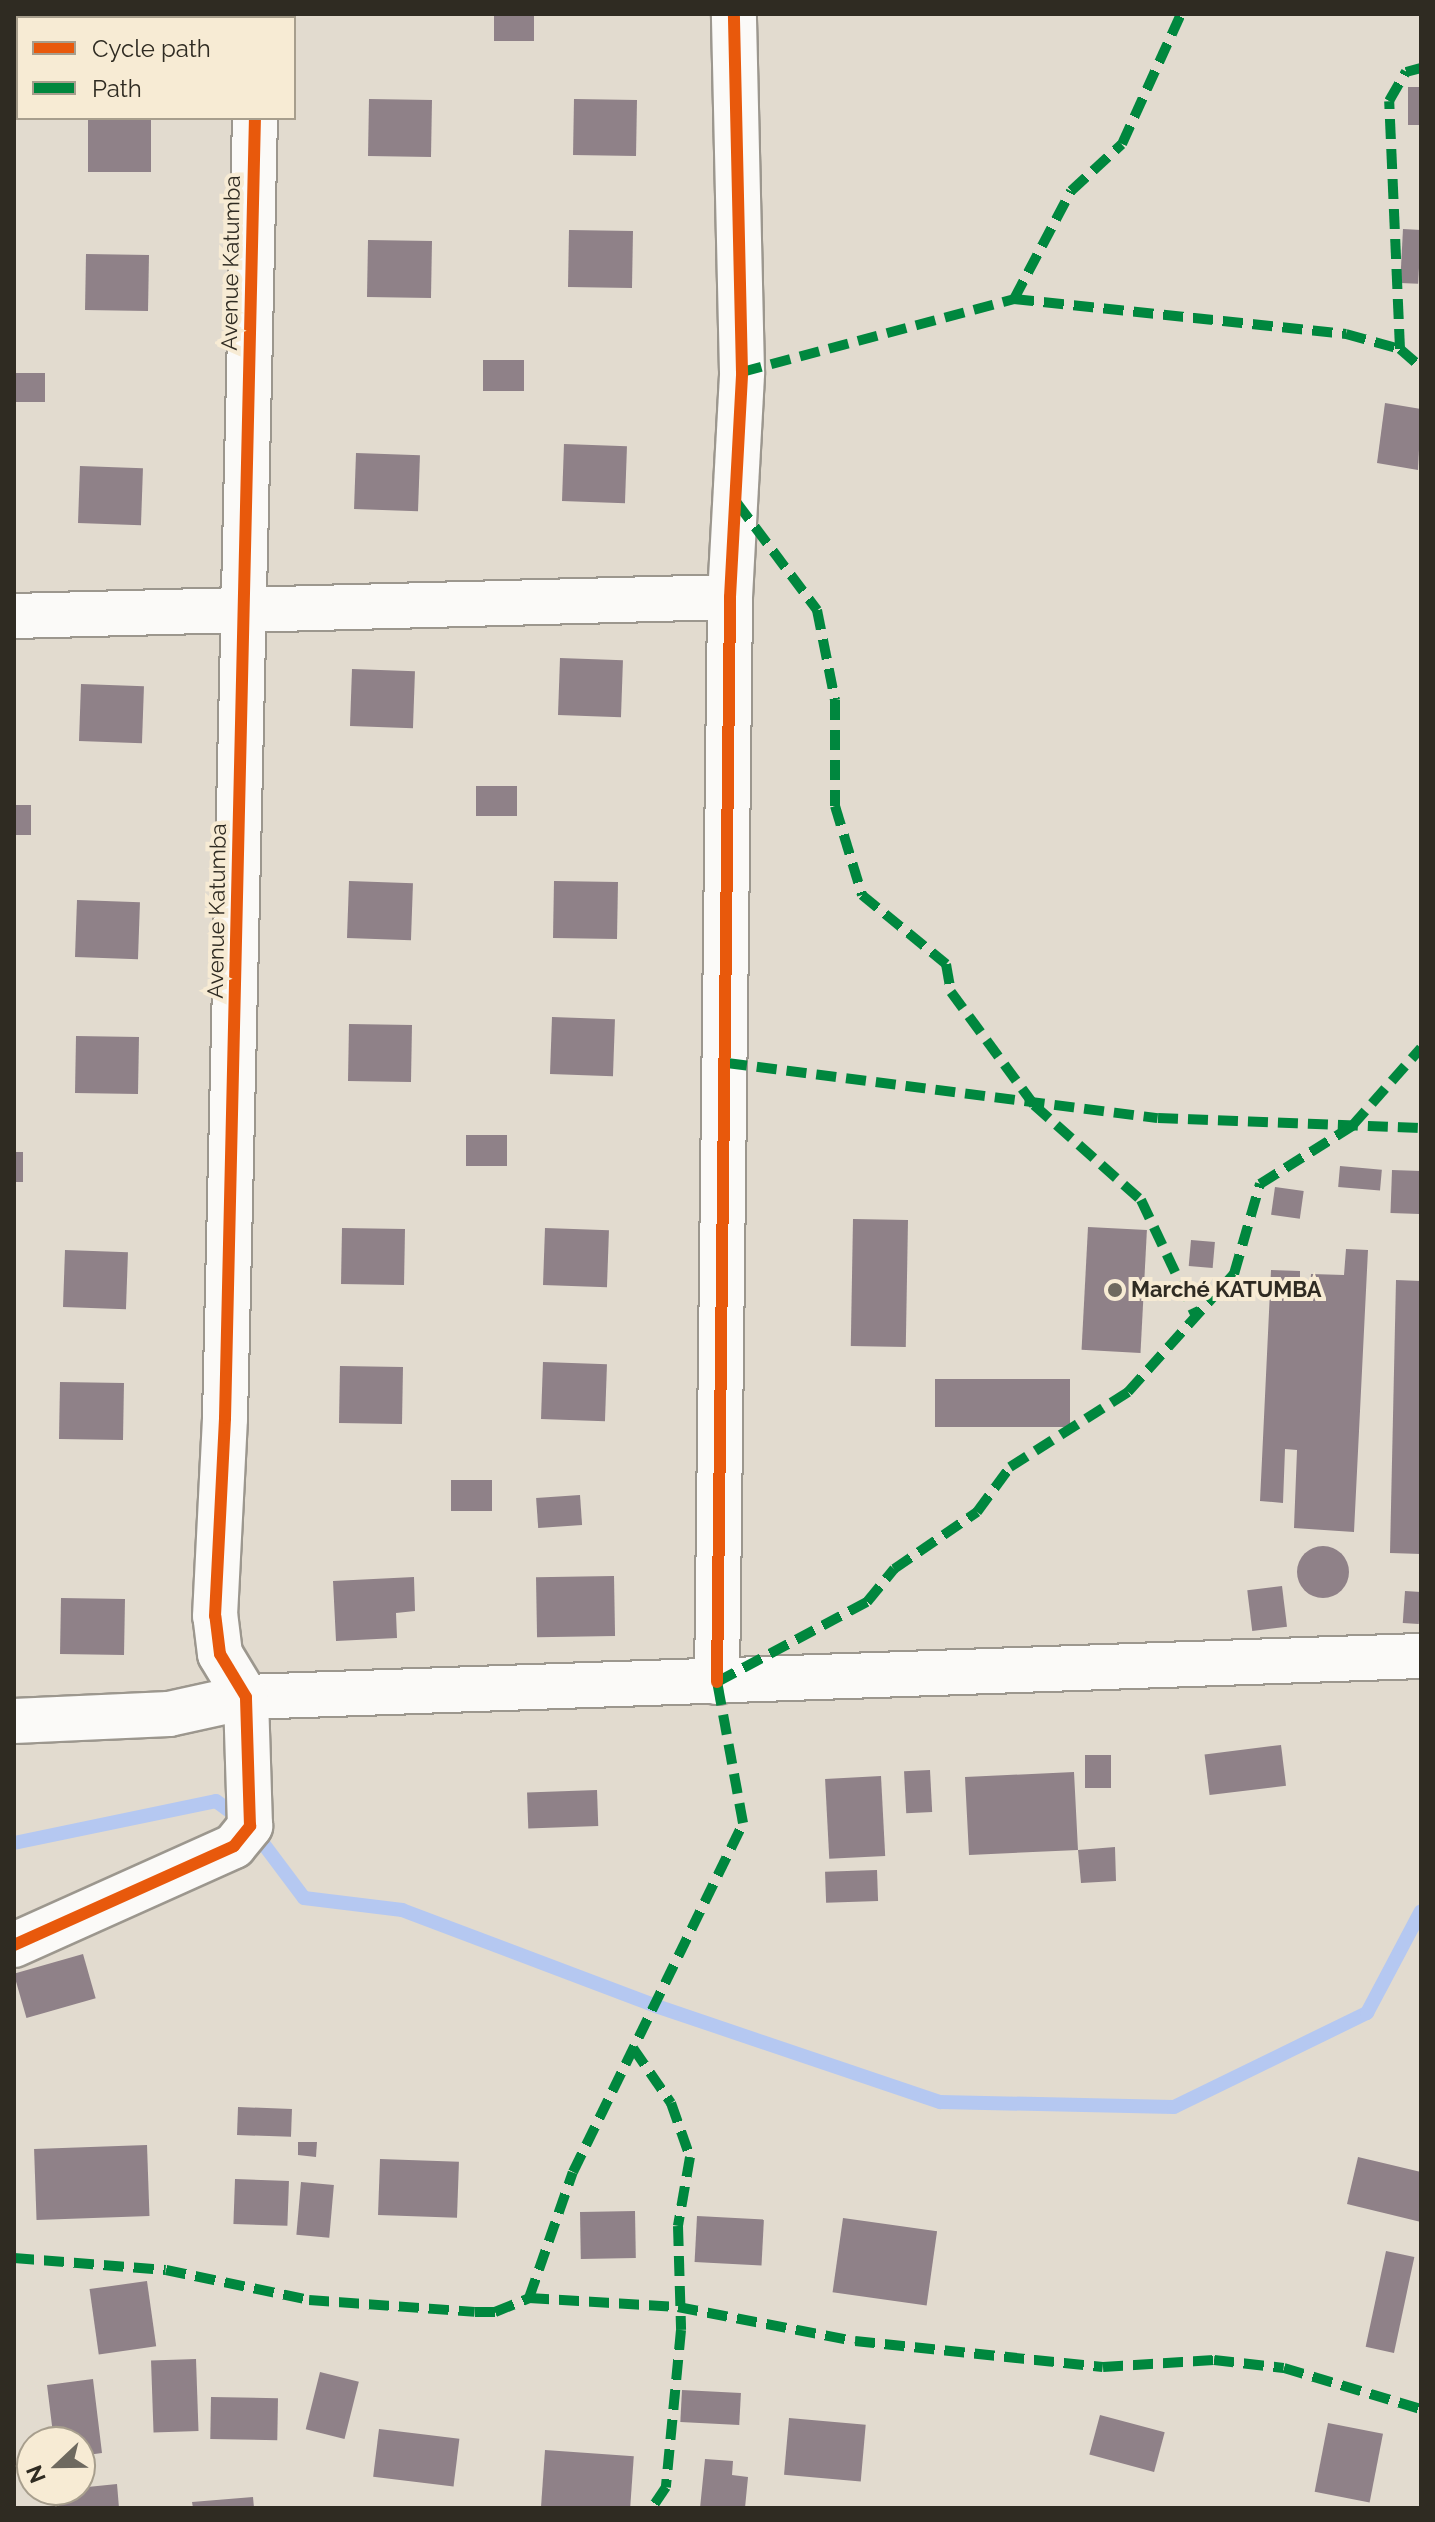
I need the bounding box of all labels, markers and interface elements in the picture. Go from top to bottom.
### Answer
legend [16,16,296,120]
text: Cycle path [92,34,211,63]
text: Path [92,74,142,103]
street label: Avenue Katumba [216,175,246,351]
street label: Avenue Katumba [202,823,232,999]
place label: Marché KATUMBA [1131,1277,1322,1303]
marker: Marché KATUMBA [1106,1281,1124,1299]
north arrow [16,2426,96,2506]
text: N [20,2462,51,2487]

